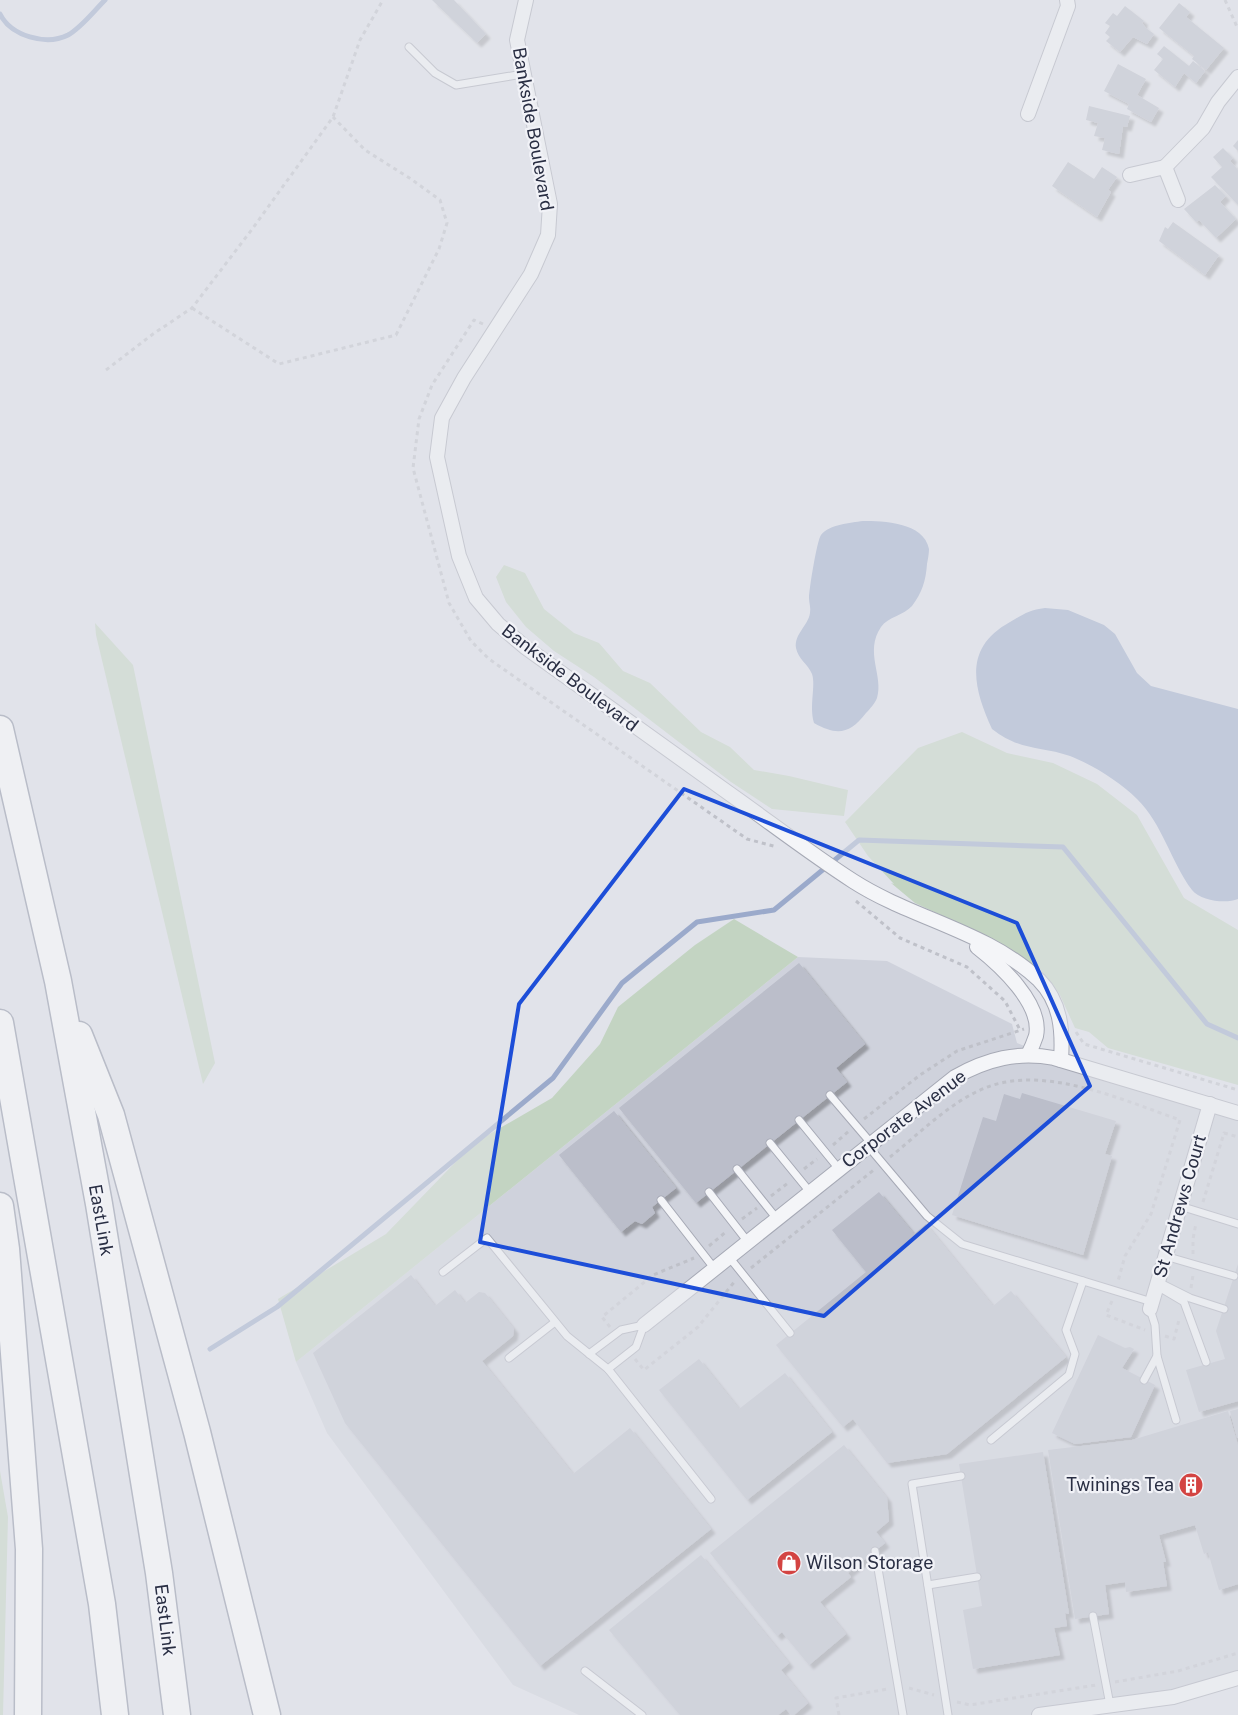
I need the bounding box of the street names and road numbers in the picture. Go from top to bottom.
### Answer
street label: Bankside Boulevard [509,46,558,212]
street label: Bankside Boulevard [498,619,643,736]
street label: Corporate Avenue [838,1065,970,1172]
street label: St Andrews Court [1149,1132,1210,1280]
street label: EastLink [85,1182,118,1257]
street label: EastLink [151,1583,180,1657]

